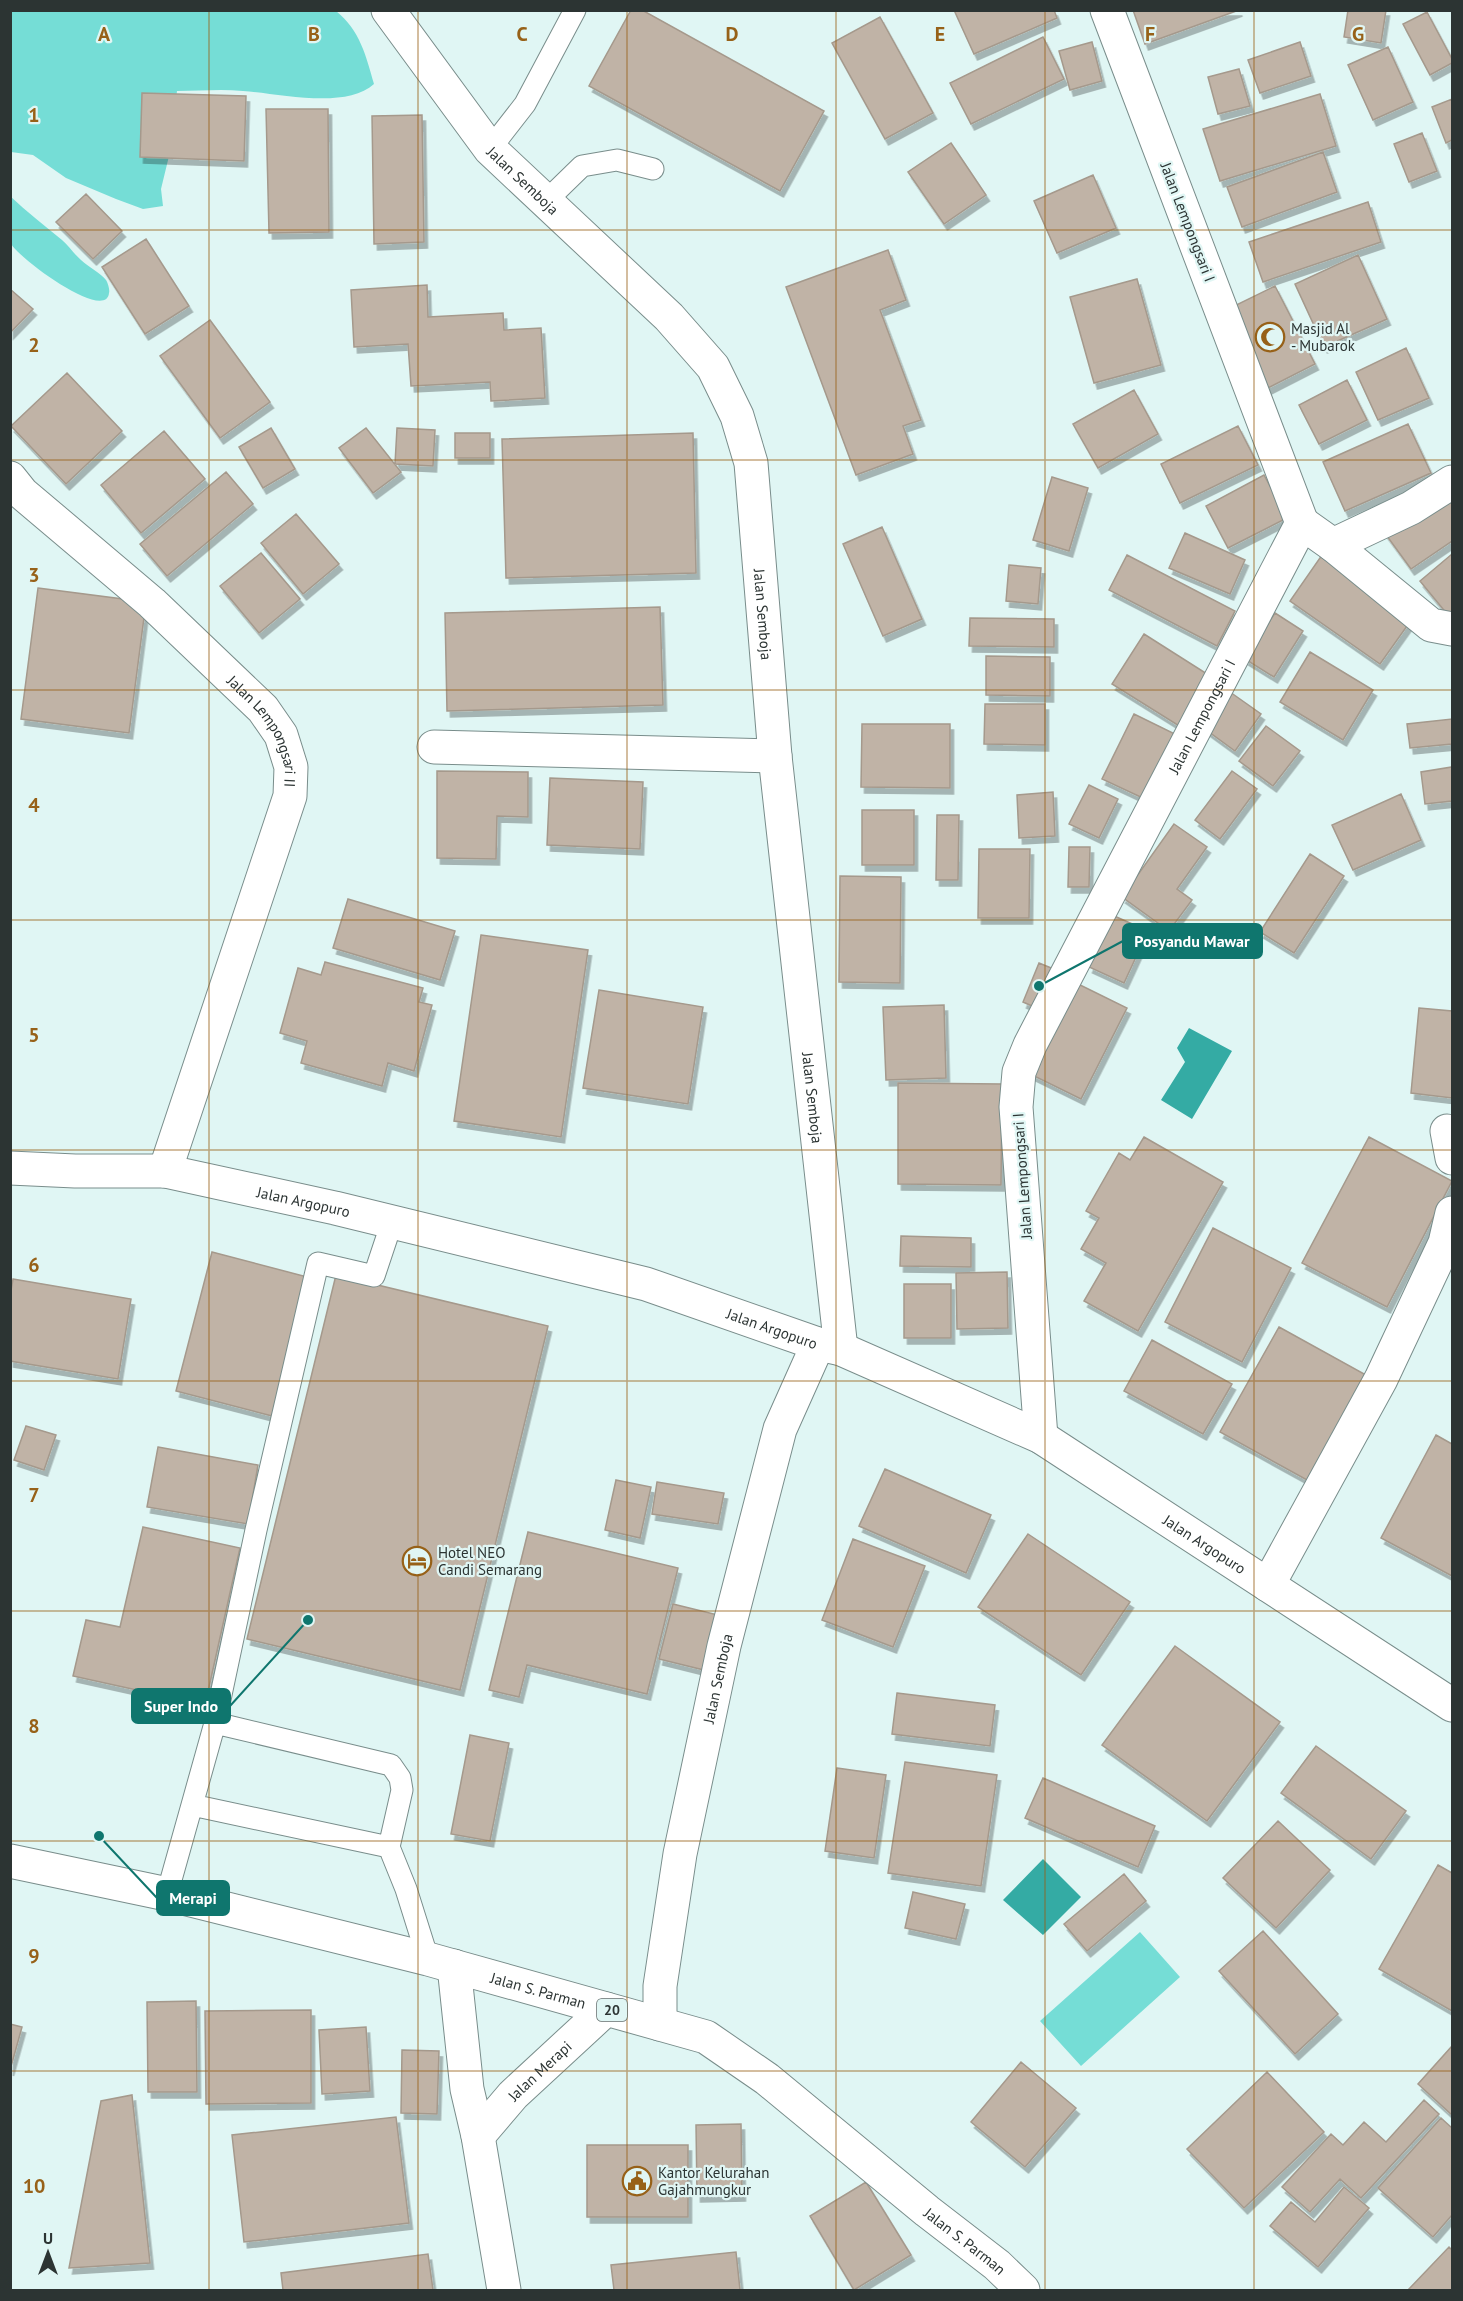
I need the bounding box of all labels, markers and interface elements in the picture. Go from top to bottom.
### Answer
text: A [98,21,111,47]
text: B [308,21,320,47]
text: C [516,21,528,47]
text: D [726,21,739,47]
text: E [935,21,945,47]
text: F [1145,21,1155,47]
text: G [1352,21,1364,47]
text: 1 [28,102,40,128]
street label: Jalan Semboja [483,141,563,218]
street label: Jalan Lempongsari I [1156,159,1219,284]
place label: Masjid Al - Mubarok [1291,319,1356,355]
mosque icon: Masjid Al - Mubarok [1254,321,1286,353]
text: 2 [28,332,40,358]
text: 3 [28,562,40,588]
street label: Jalan Semboja [750,567,777,661]
street label: Jalan Lempongsari I [1163,656,1239,777]
street label: Jalan Lempongsari II [223,670,301,788]
text: 4 [28,792,40,818]
callout: Posyandu Mawar [1123,924,1262,958]
text: Posyandu Mawar [1134,931,1250,951]
text: 5 [28,1022,40,1048]
street label: Jalan Semboja [798,1050,828,1144]
street label: Jalan Lempongsari I [1008,1112,1036,1241]
street label: Jalan Argopuro [254,1182,352,1221]
text: 6 [28,1252,40,1278]
street label: Jalan Argopuro [724,1303,820,1353]
text: 7 [28,1482,40,1508]
street label: Jalan Argopuro [1159,1509,1250,1578]
place label: Hotel NEO Candi Semarang [438,1543,542,1579]
hotel icon: Hotel NEO Candi Semarang [401,1545,433,1577]
street label: Jalan Semboja [698,1631,736,1726]
callout: Super Indo [132,1689,230,1723]
text: Super Indo [144,1696,218,1716]
text: 8 [28,1713,40,1739]
callout: Merapi [157,1881,229,1915]
text: Merapi [169,1888,217,1908]
text: 9 [28,1943,40,1969]
street label: Jalan S. Parman [488,1967,588,2012]
road number: 20 [597,1999,627,2021]
street label: Jalan Merapi [503,2036,575,2105]
place label: Kantor Kelurahan Gajahmungkur [658,2163,769,2199]
public building icon: Kantor Kelurahan Gajahmungkur [621,2165,653,2197]
text: 10 [23,2173,45,2199]
street label: Jalan S. Parman [920,2202,1010,2278]
north arrow [18,2223,78,2283]
text: U [43,2228,53,2248]

